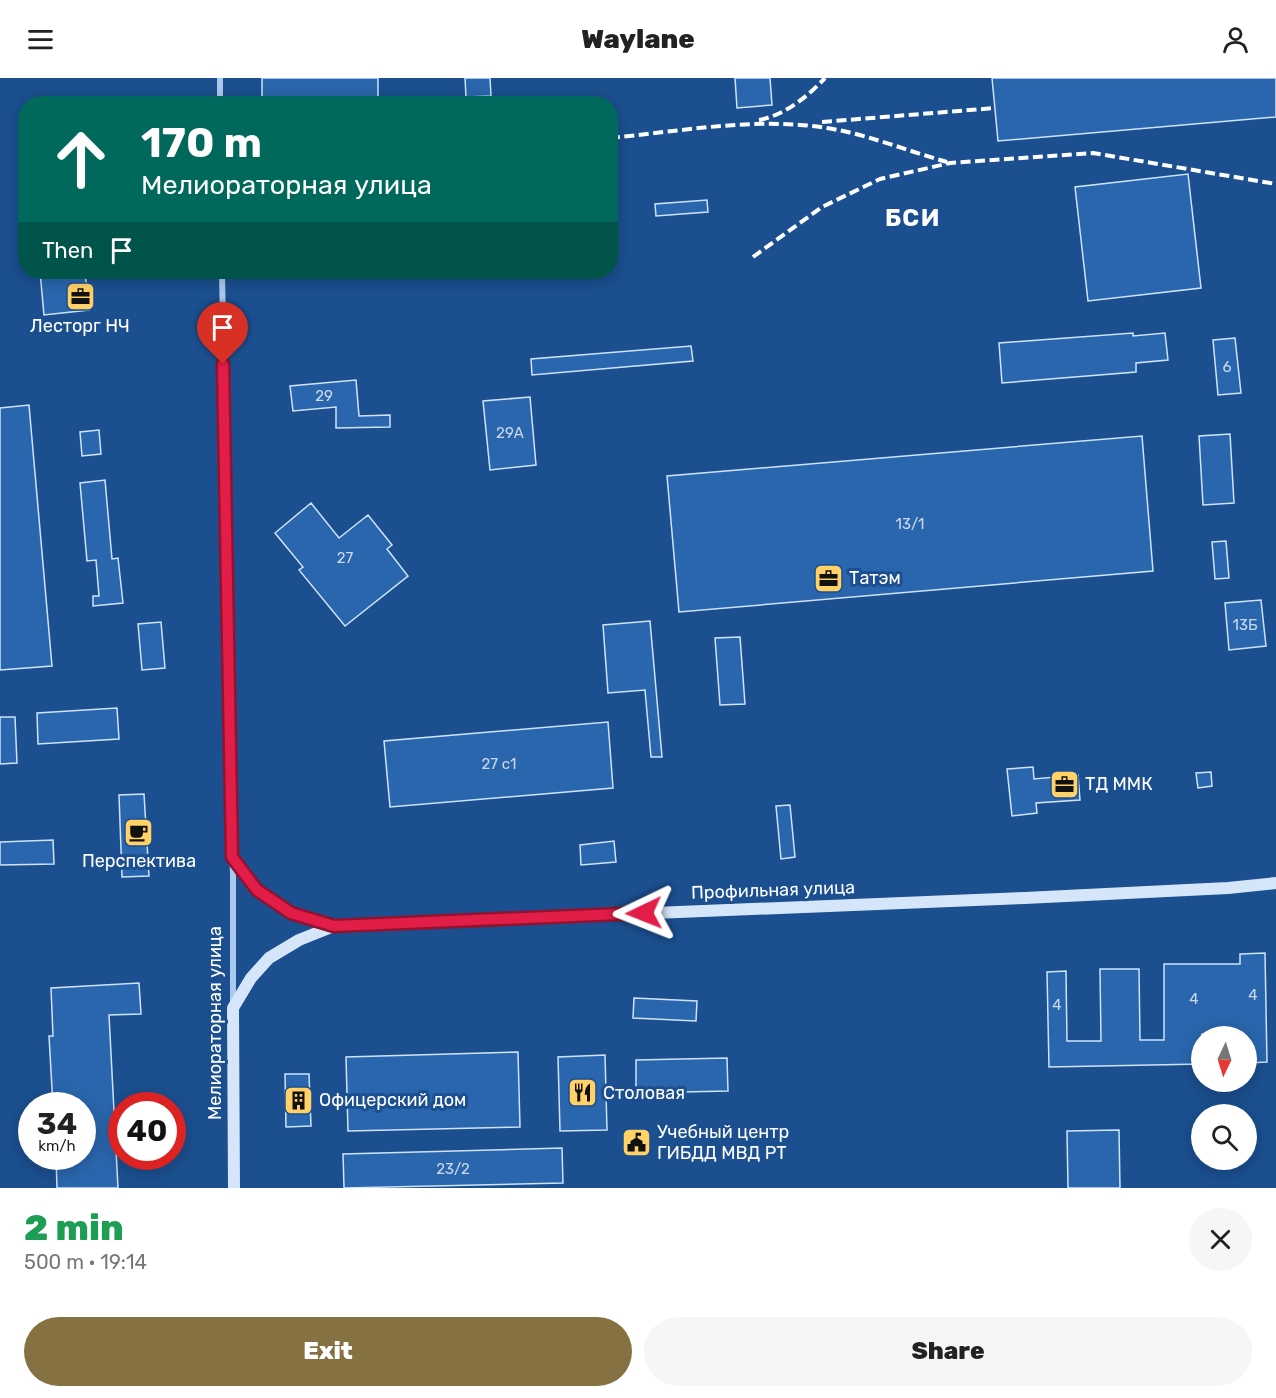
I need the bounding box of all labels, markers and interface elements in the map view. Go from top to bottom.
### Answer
icon: menu [24,23,57,56]
text: Waylane [581,23,695,55]
icon: person [1219,23,1252,56]
text: 170 m [141,118,262,168]
icon: ahead [42,120,120,198]
text: Мелиораторная улица [141,169,432,201]
district label: БСИ [885,204,941,232]
icon: arrive [105,234,138,267]
text: Then [42,237,93,264]
office icon: Лесторг НЧ [64,281,96,313]
pin [197,302,248,364]
icon: arrive [206,311,239,344]
place label: Лесторг НЧ [30,315,130,337]
house number: 6 [1222,358,1232,376]
house number: 29 [315,387,333,405]
house number: 29А [496,424,524,442]
house number: 13/1 [896,515,924,533]
house number: 27 [337,549,354,567]
office icon: Татэм [812,562,844,594]
place label: Татэм [849,567,901,589]
house number: 13Б [1232,616,1258,634]
house number: 27 с1 [482,755,516,773]
office icon: ТД ММК [1048,768,1080,800]
place label: ТД ММК [1085,773,1153,795]
cafe icon: Перспектива [123,816,155,848]
place label: Перспектива [82,850,196,872]
street label: Профильная улица [691,876,855,904]
position arrow [612,881,676,945]
street label: Мелиораторная улица [204,926,226,1120]
house number: 4 [1248,986,1258,1004]
house number: 4 [1189,990,1199,1008]
house number: 4 [1052,996,1062,1014]
north arrow [1191,1026,1257,1092]
map controls [1191,1026,1257,1170]
restaurant icon: Столовая [566,1077,598,1109]
place label: Столовая [603,1082,685,1104]
building icon: Офицерский дом [282,1084,314,1116]
place label: Офицерский дом [319,1089,466,1111]
speed limit sign: 40 [108,1092,186,1170]
button: search [1191,1104,1257,1170]
text: 34 [37,1106,77,1142]
place label: Учебный центр ГИБДД МВД РТ [657,1121,789,1164]
public building icon: Учебный центр ГИБДД МВД РТ [620,1126,652,1158]
text: km/h [38,1137,76,1155]
house number: 23/2 [436,1160,470,1178]
text: 2 min [24,1206,124,1249]
button: close [1189,1208,1252,1271]
text: 500 m · 19:14 [24,1250,147,1274]
button: Exit [24,1317,632,1386]
button: Share [644,1317,1252,1386]

